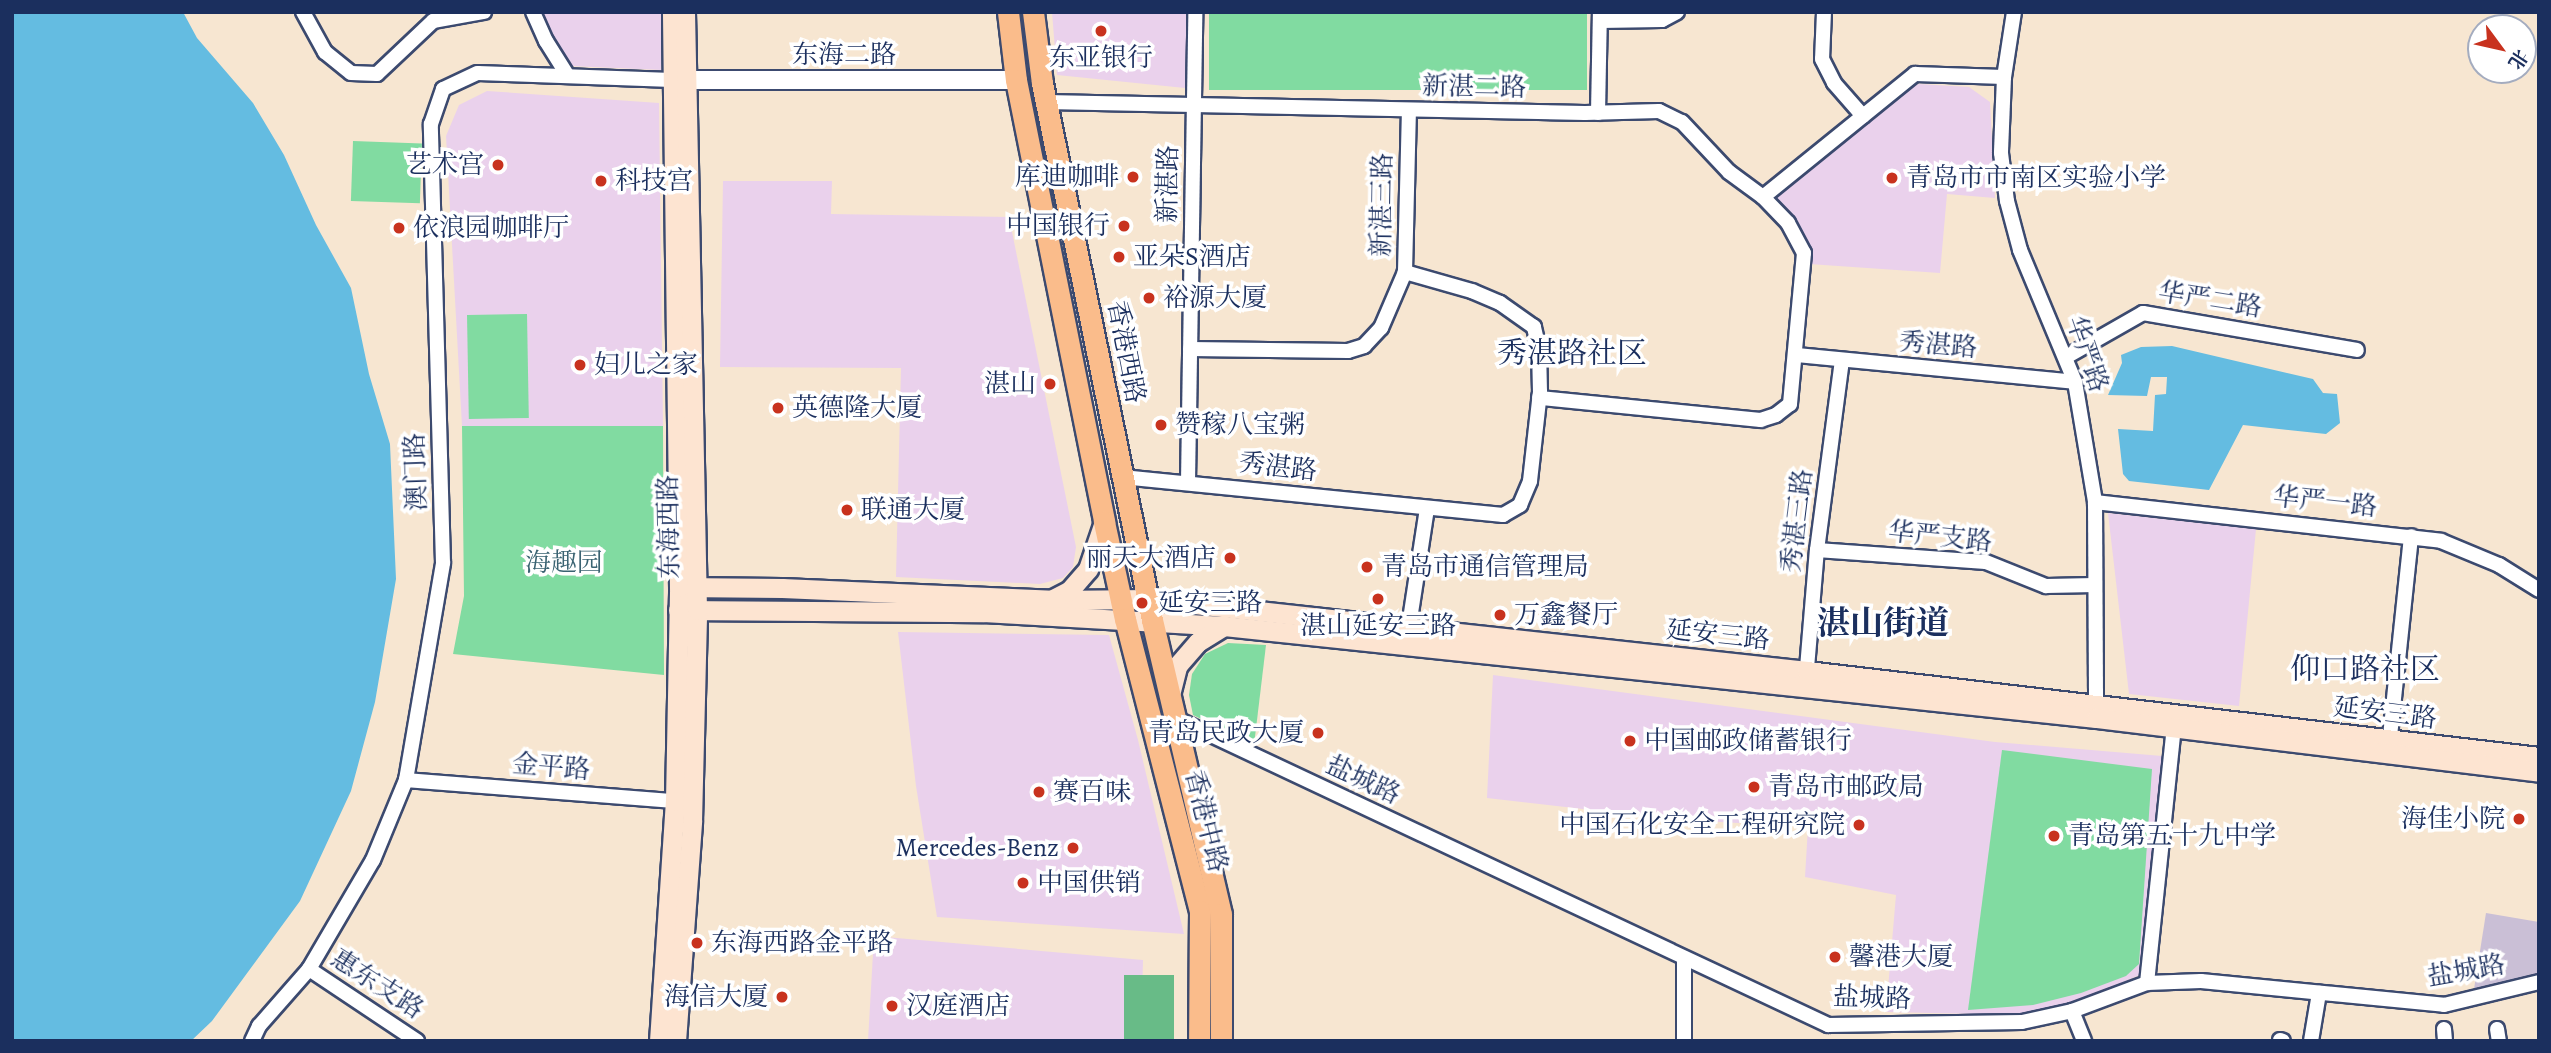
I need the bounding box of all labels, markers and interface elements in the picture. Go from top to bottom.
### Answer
north arrow [2467,14,2537,84]
marker: 东亚银行 [1093,23,1109,39]
street label: 东海二路 [792,39,896,71]
place label: 东亚银行 [1049,42,1153,74]
text: 北 [2502,44,2534,74]
street label: 新湛二路 [1422,70,1526,104]
street label: 新湛路 [1152,145,1184,223]
place label: 艺术宫 [406,149,484,181]
street label: 新湛三路 [1365,153,1399,257]
marker: 艺术宫 [490,157,506,173]
place label: 库迪咖啡 [1015,161,1119,193]
place label: 青岛市市南区实验小学 [1906,162,2166,194]
place label: 科技宫 [615,165,693,197]
marker: 库迪咖啡 [1125,169,1141,185]
marker: 青岛市市南区实验小学 [1884,170,1900,186]
marker: 科技宫 [593,173,609,189]
place label: 中国银行 [1006,210,1110,242]
place label: 依浪园咖啡厅 [413,212,569,244]
marker: 中国银行 [1116,218,1132,234]
marker: 依浪园咖啡厅 [391,220,407,236]
place label: 亚朵S酒店 [1133,241,1251,273]
marker: 亚朵S酒店 [1111,249,1127,265]
street label: 华严二路 [2156,276,2264,324]
place label: 裕源大厦 [1163,282,1267,314]
marker: 裕源大厦 [1141,290,1157,306]
street label: 香港西路 [1101,298,1151,406]
street label: 华严路 [2060,312,2114,396]
street label: 秀湛路 [1898,326,1978,364]
district label: 秀湛路社区 [1497,335,1647,371]
place label: 妇儿之家 [594,349,698,381]
marker: 妇儿之家 [572,357,588,373]
place label: 湛山 [984,368,1036,400]
marker: 湛山 [1042,376,1058,392]
place label: 英德隆大厦 [792,392,922,424]
marker: 英德隆大厦 [770,400,786,416]
place label: 赞稼八宝粥 [1175,409,1305,441]
marker: 赞稼八宝粥 [1153,417,1169,433]
street label: 澳门路 [399,432,433,512]
street label: 秀湛路 [1237,447,1319,487]
street label: 秀湛三路 [1775,467,1819,575]
street label: 东海西路 [652,475,686,579]
street label: 华严一路 [2272,481,2378,523]
place label: 联通大厦 [861,494,965,526]
marker: 联通大厦 [839,502,855,518]
street label: 华严支路 [1887,516,1993,558]
place label: 丽天大酒店 [1086,542,1216,574]
park label: 海趣园 [525,547,603,579]
marker: 丽天大酒店 [1222,550,1238,566]
place label: 青岛市通信管理局 [1381,551,1589,583]
marker: 青岛市通信管理局 [1359,559,1375,575]
place label: 延安三路 [1158,587,1262,619]
marker: 湛山延安三路 [1370,591,1386,607]
marker: 延安三路 [1132,593,1152,613]
place label: 万鑫餐厅 [1514,599,1618,631]
district label: 湛山街道 [1817,603,1949,643]
marker: 万鑫餐厅 [1492,607,1508,623]
place label: 湛山延安三路 [1300,610,1456,642]
street label: 延安三路 [1665,614,1771,656]
district label: 仰口路社区 [2290,651,2440,687]
street label: 延安三路 [2331,691,2439,735]
place label: 青岛民政大厦 [1148,717,1304,749]
marker: 青岛民政大厦 [1310,725,1326,741]
place label: 中国邮政储蓄银行 [1644,725,1852,757]
marker: 中国邮政储蓄银行 [1622,733,1638,749]
street label: 金平路 [511,748,591,786]
street label: 盐城路 [1321,749,1405,811]
street label: 香港中路 [1178,767,1234,875]
place label: 青岛市邮政局 [1768,771,1924,803]
place label: 赛百味 [1053,776,1131,808]
marker: 青岛市邮政局 [1746,779,1762,795]
marker: 赛百味 [1031,784,1047,800]
place label: 海佳小院 [2401,803,2505,835]
place label: 中国石化安全工程研究院 [1559,809,1845,841]
marker: 海佳小院 [2511,811,2527,827]
marker: 中国石化安全工程研究院 [1851,817,1867,833]
place label: 青岛第五十九中学 [2068,820,2276,852]
marker: 青岛第五十九中学 [2046,828,2062,844]
place label: Mercedes-Benz [896,832,1059,864]
marker: Mercedes-Benz [1065,840,1081,856]
place label: 中国供销 [1037,867,1141,899]
marker: 中国供销 [1015,875,1031,891]
place label: 东海西路金平路 [711,927,893,959]
marker: 东海西路金平路 [689,935,705,951]
place label: 馨港大厦 [1849,941,1953,973]
street label: 惠东支路 [325,943,429,1025]
marker: 馨港大厦 [1827,949,1843,965]
street label: 盐城路 [2425,949,2507,993]
place label: 海信大厦 [664,981,768,1013]
street label: 盐城路 [1832,981,1912,1015]
marker: 海信大厦 [774,989,790,1005]
place label: 汉庭酒店 [906,990,1010,1022]
marker: 汉庭酒店 [884,998,900,1014]

